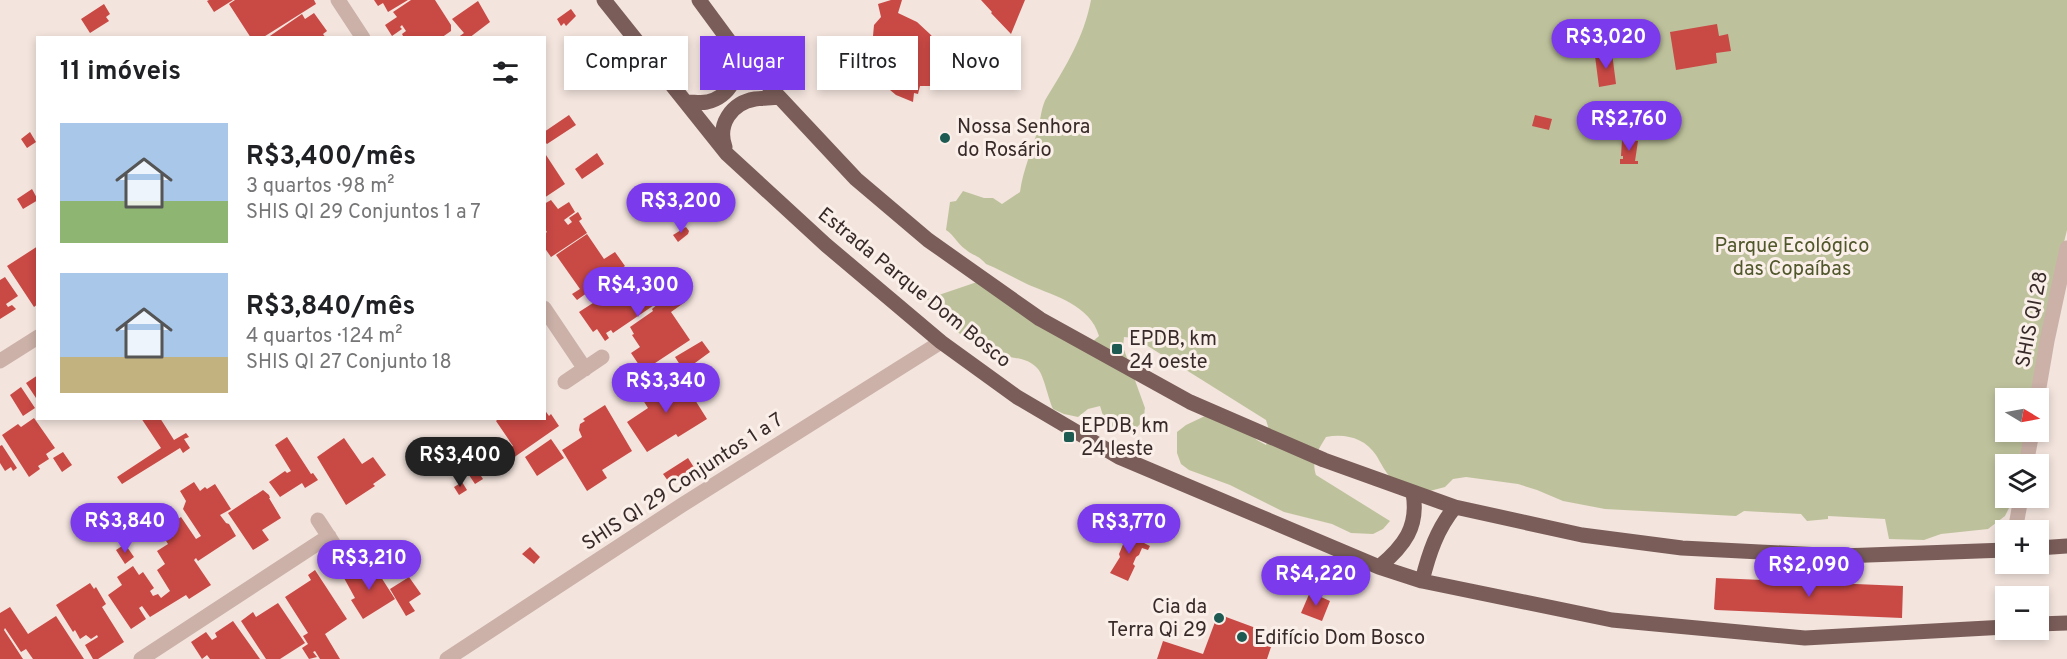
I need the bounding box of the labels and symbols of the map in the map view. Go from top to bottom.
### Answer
pin: R$3,020 [1551,19,1661,70]
pin: R$2,760 [1574,101,1684,152]
place label: Nossa Senhora do Rosário [957,115,1090,164]
marker: Nossa Senhora do Rosário [938,131,952,145]
pin: R$3,200 [626,183,736,234]
street label: Estrada Parque Dom Bosco [812,203,1016,375]
park label: Parque Ecológico das Copaíbas [1715,234,1869,283]
pin: R$4,300 [583,267,693,318]
street label: SHIS QI 28 [2011,269,2055,370]
place label: EPDB, km 24 oeste [1129,327,1217,376]
marker: EPDB, km 24 oeste [1110,342,1124,356]
pin: R$3,340 [611,363,721,414]
north arrow [1995,388,2049,442]
street label: SHIS QI 29 Conjuntos 1 a 7 [578,408,789,558]
place label: EPDB, km 24 leste [1081,414,1169,463]
marker: EPDB, km 24 leste [1062,430,1076,444]
pin: R$3,400 [405,437,515,488]
pin: R$3,840 [70,503,180,554]
pin: R$3,770 [1074,504,1184,555]
pin: R$3,210 [314,540,424,591]
pin: R$2,090 [1754,547,1864,598]
pin: R$4,220 [1261,556,1371,607]
place label: Cia da Terra Qi 29 [1107,595,1207,644]
marker: Cia da Terra Qi 29 [1212,611,1226,625]
place label: Edifício Dom Bosco [1254,626,1425,652]
marker: Edifício Dom Bosco [1235,630,1249,644]

